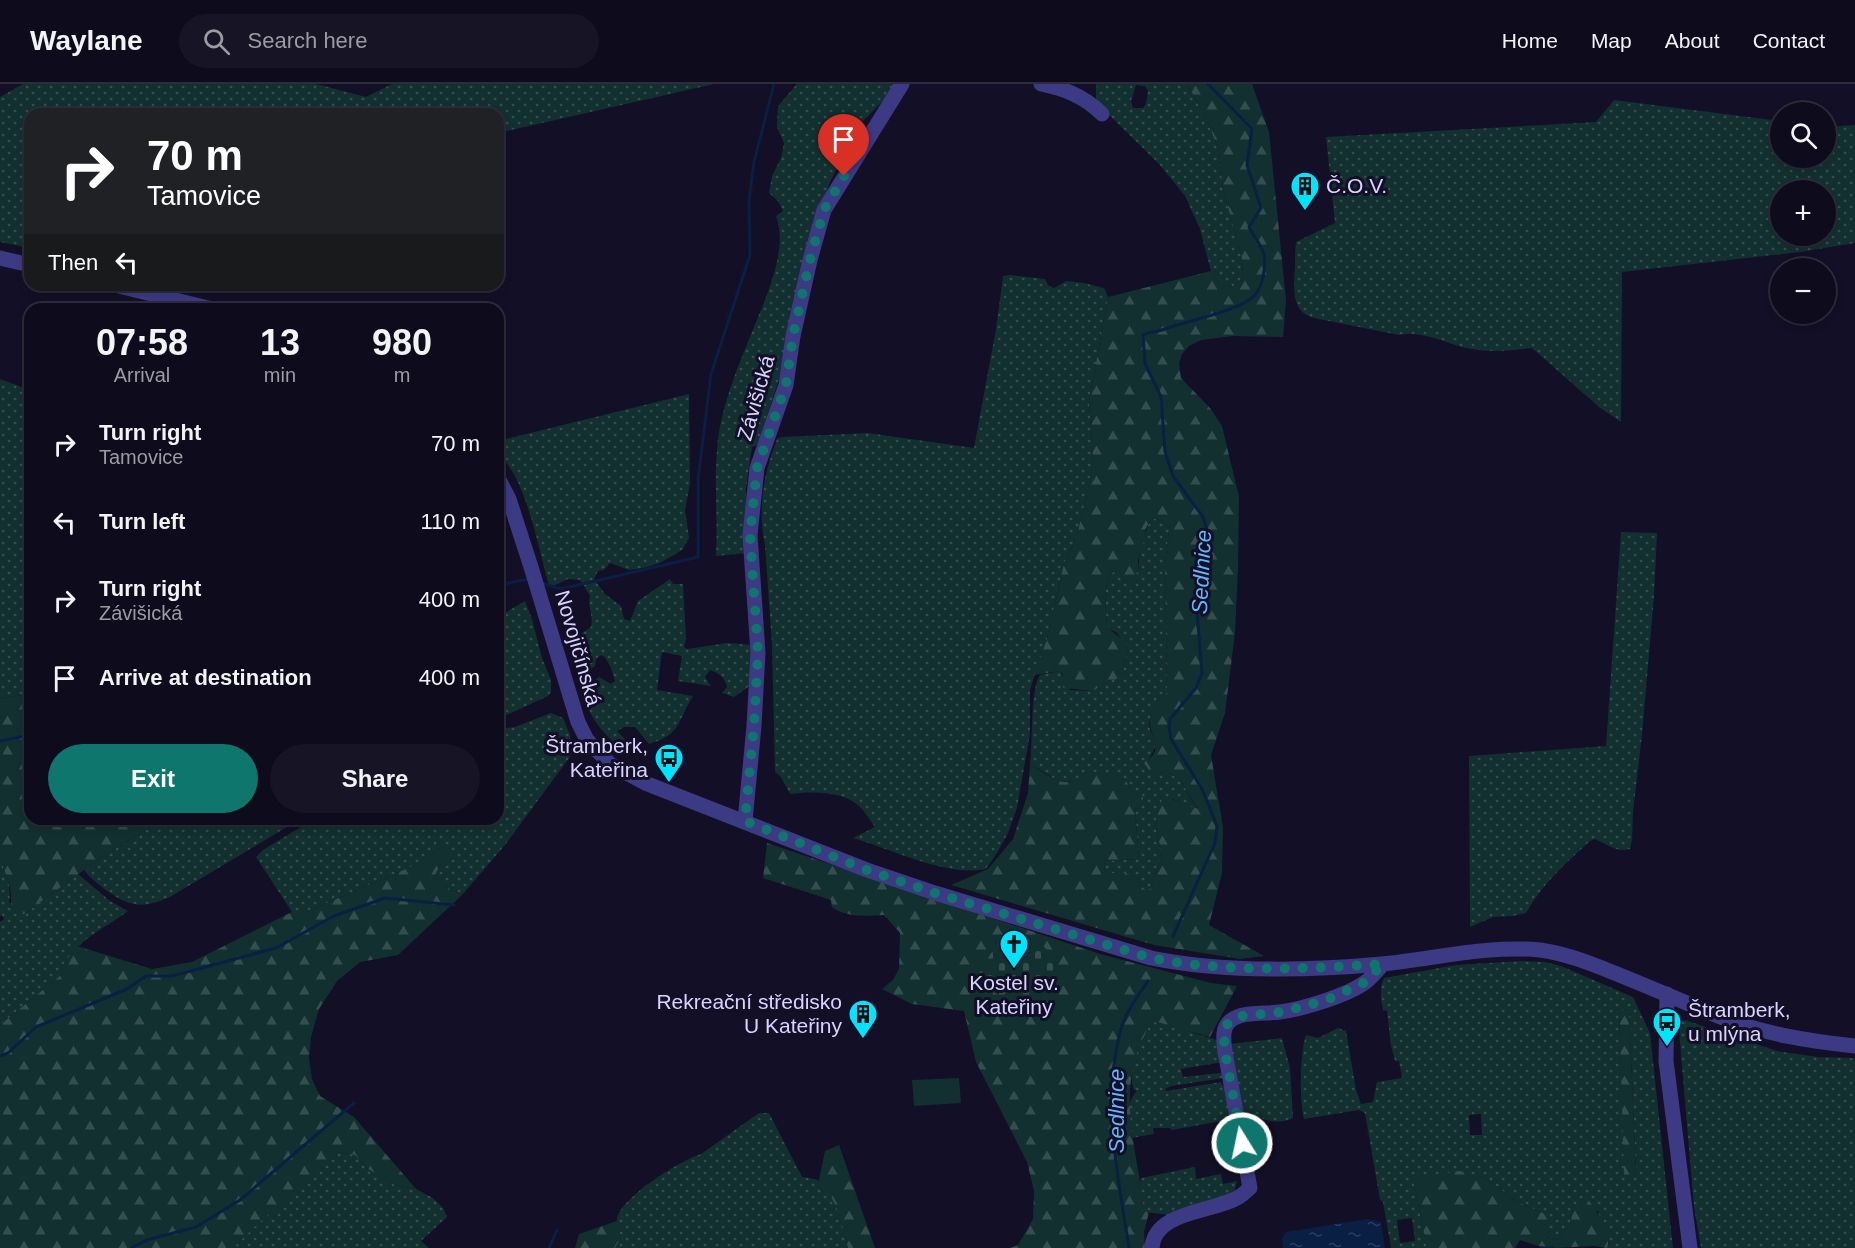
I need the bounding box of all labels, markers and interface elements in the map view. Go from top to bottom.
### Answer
search box [179,14,599,68]
text: Waylane [30,25,143,56]
icon: search [200,25,233,58]
text: Search here [248,28,367,53]
text: Home [1502,29,1558,52]
text: Map [1591,29,1632,52]
text: About [1665,29,1720,52]
text: Contact [1753,29,1825,52]
map controls [1770,102,1836,324]
button: search [1770,102,1836,168]
pin [818,114,869,176]
icon: arrive [827,123,860,156]
icon: right [48,132,126,210]
text: 70 m [147,132,243,179]
building icon: Č.O.V. [1289,170,1321,212]
place label: Č.O.V. [1326,174,1387,197]
button: + [1770,180,1836,246]
text: Tamovice [147,181,261,211]
icon: left [110,246,143,279]
text: Then [48,250,98,275]
button: − [1770,258,1836,324]
text: 07:58 [96,322,188,363]
text: 13 [260,322,300,363]
text: 980 [372,322,432,363]
street label: Závišická [732,352,779,443]
text: Arrival [114,364,170,386]
text: min [264,364,296,386]
text: m [394,364,410,386]
text: Turn right [99,420,201,445]
icon: right [48,428,81,461]
text: 70 m [431,431,480,456]
text: Tamovice [99,446,183,468]
icon: left [48,506,81,539]
text: Turn left [99,509,185,534]
text: 110 m [420,509,480,534]
water label: Sedlnice [1187,529,1216,615]
text: Turn right [99,576,201,601]
icon: right [48,584,81,617]
text: 400 m [419,587,480,612]
street label: Novojičínská [551,587,606,709]
text: Závišická [99,602,182,624]
icon: arrive [48,662,81,695]
text: Arrive at destination [99,665,312,690]
text: 400 m [419,665,480,690]
place label: Štramberk, Kateřina [545,734,648,781]
bus stop icon: Štramberk, Kateřina [653,742,685,784]
button: Exit [48,744,258,813]
button: Share [270,744,480,813]
church icon: Kostel sv. Kateřiny [998,928,1030,970]
place label: Kostel sv. Kateřiny [969,971,1059,1018]
place label: Rekreační středisko U Kateřiny [656,990,842,1037]
building icon: Rekreační středisko U Kateřiny [847,998,879,1040]
place label: Štramberk, u mlýna [1688,998,1791,1045]
bus stop icon: Štramberk, u mlýna [1651,1006,1683,1048]
water label: Sedlnice [1104,1069,1129,1153]
position arrow [1210,1111,1274,1175]

